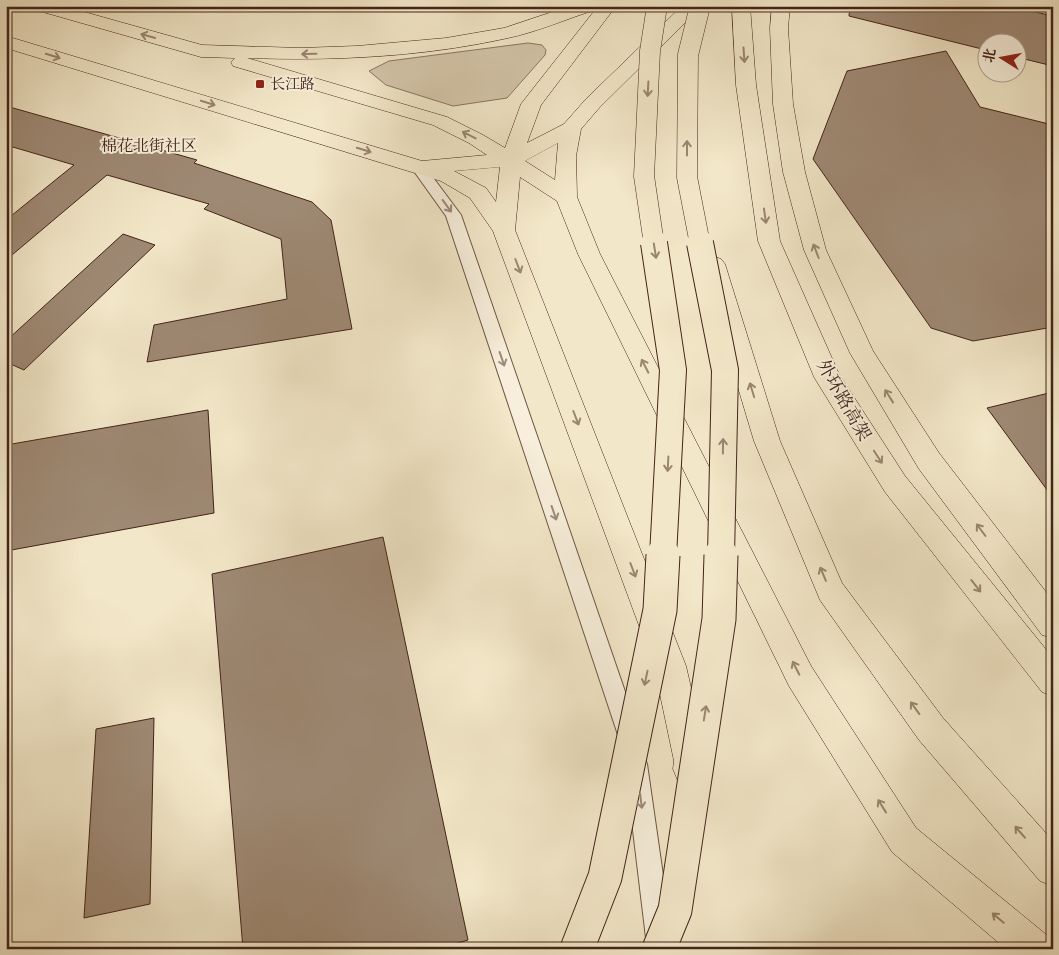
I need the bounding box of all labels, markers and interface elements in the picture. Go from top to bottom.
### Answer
one-way arrow [141,31,157,40]
north arrow [976,32,1026,82]
one-way arrow [739,47,749,63]
text: 北 [980,47,999,64]
one-way arrow [301,49,317,58]
one-way arrow [45,51,61,61]
place label: 长江路 [270,75,315,93]
marker: 长江路 [254,78,266,90]
one-way arrow [643,81,653,97]
one-way arrow [200,99,216,108]
one-way arrow [462,130,477,139]
district label: 棉花北街社区 [101,136,197,155]
one-way arrow [682,140,692,156]
one-way arrow [356,146,372,156]
one-way arrow [442,199,452,213]
one-way arrow [761,208,771,224]
one-way arrow [650,243,660,259]
one-way arrow [811,244,820,259]
one-way arrow [514,258,523,273]
one-way arrow [497,350,507,366]
street label: 外环路高架 [812,356,875,444]
one-way arrow [640,359,649,374]
one-way arrow [746,383,756,399]
one-way arrow [884,389,895,403]
one-way arrow [571,410,581,425]
one-way arrow [718,439,728,455]
one-way arrow [873,449,883,463]
one-way arrow [663,456,672,472]
one-way arrow [549,504,559,520]
one-way arrow [976,524,987,537]
one-way arrow [629,562,639,577]
one-way arrow [818,567,828,582]
one-way arrow [970,579,981,592]
one-way arrow [791,661,800,676]
one-way arrow [641,669,650,685]
one-way arrow [910,701,920,715]
one-way arrow [700,705,710,721]
one-way arrow [636,793,646,809]
one-way arrow [877,799,887,813]
one-way arrow [1014,825,1026,838]
one-way arrow [991,912,1004,923]

